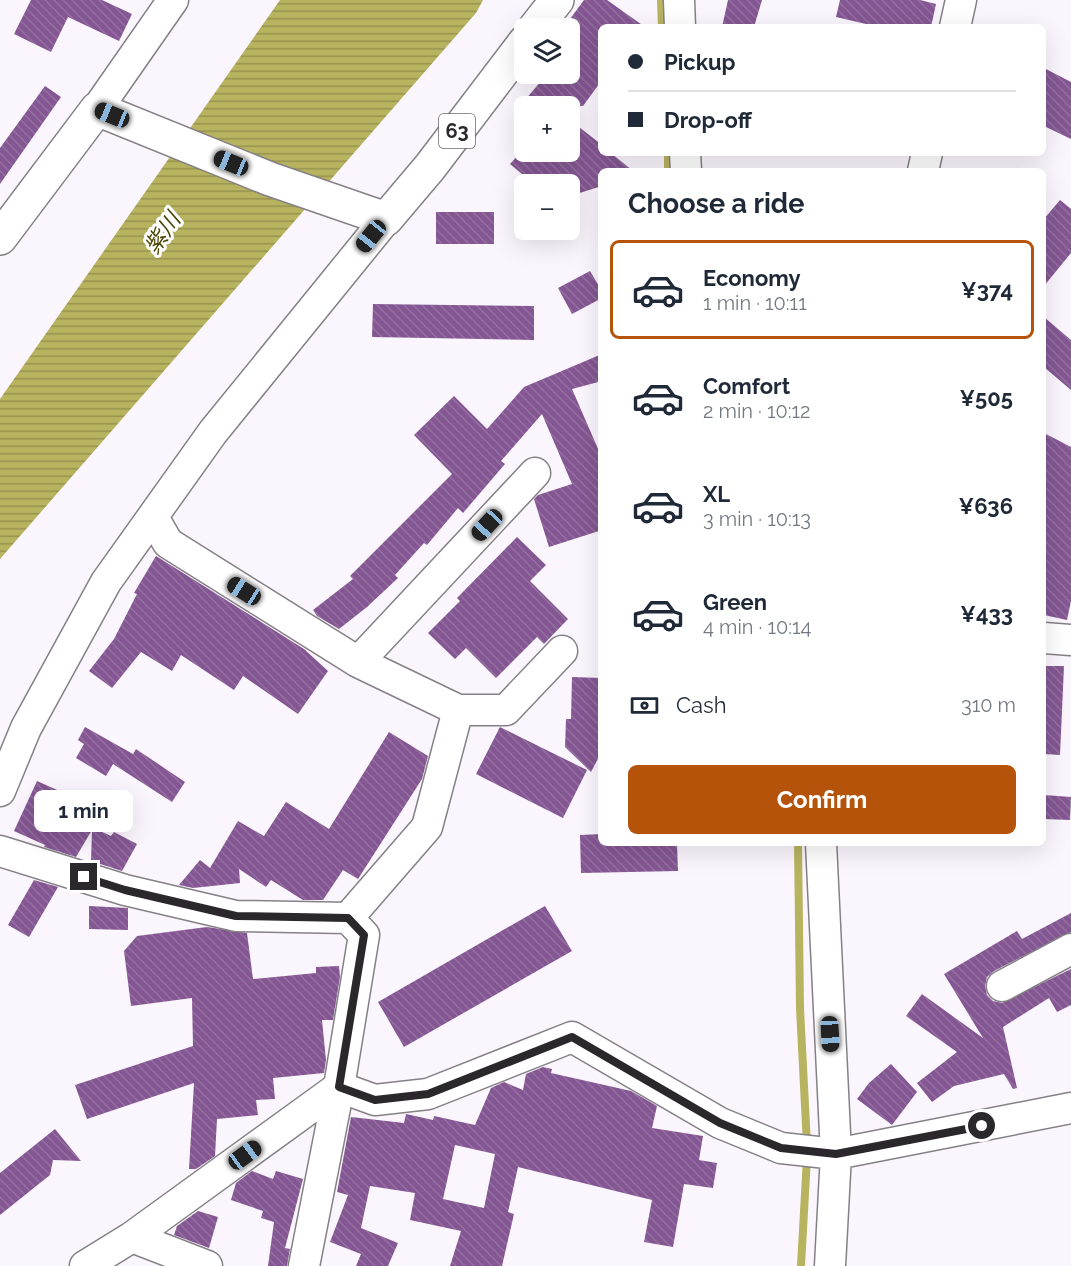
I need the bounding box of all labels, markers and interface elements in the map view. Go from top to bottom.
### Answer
map controls [514,18,580,240]
button: layers [514,18,580,84]
text: Pickup [664,49,736,75]
button: + [514,96,580,162]
car [92,100,132,130]
text: Drop-off [664,107,752,133]
road number: 63 [439,114,475,148]
car [211,148,251,178]
button: − [514,174,580,240]
text: Choose a ride [628,188,804,219]
water label: 紫川 [139,206,186,258]
car [353,216,389,256]
icon: car [631,263,685,317]
text: Economy [703,265,801,291]
text: ¥374 [961,277,1013,303]
text: 1 min · 10:11 [703,291,807,315]
icon: car [631,371,685,425]
text: Comfort [703,373,790,399]
text: ¥505 [959,385,1013,411]
text: 2 min · 10:12 [703,399,810,423]
icon: car [631,479,685,533]
text: XL [703,481,730,507]
text: ¥636 [958,493,1013,519]
car [468,506,506,544]
text: 3 min · 10:13 [703,507,811,531]
car [224,574,264,608]
icon: car [631,587,685,641]
text: Green [703,589,767,615]
text: ¥433 [960,601,1013,627]
text: 4 min · 10:14 [703,615,811,639]
icon: cash [628,689,661,722]
text: Cash [676,692,727,718]
text: 310 m [961,693,1016,717]
button: Confirm [628,765,1016,834]
callout: 1 min [34,790,134,832]
text: 1 min [58,799,109,823]
route end [70,863,97,890]
car [820,1016,840,1052]
route start [968,1112,995,1139]
car [225,1137,265,1173]

